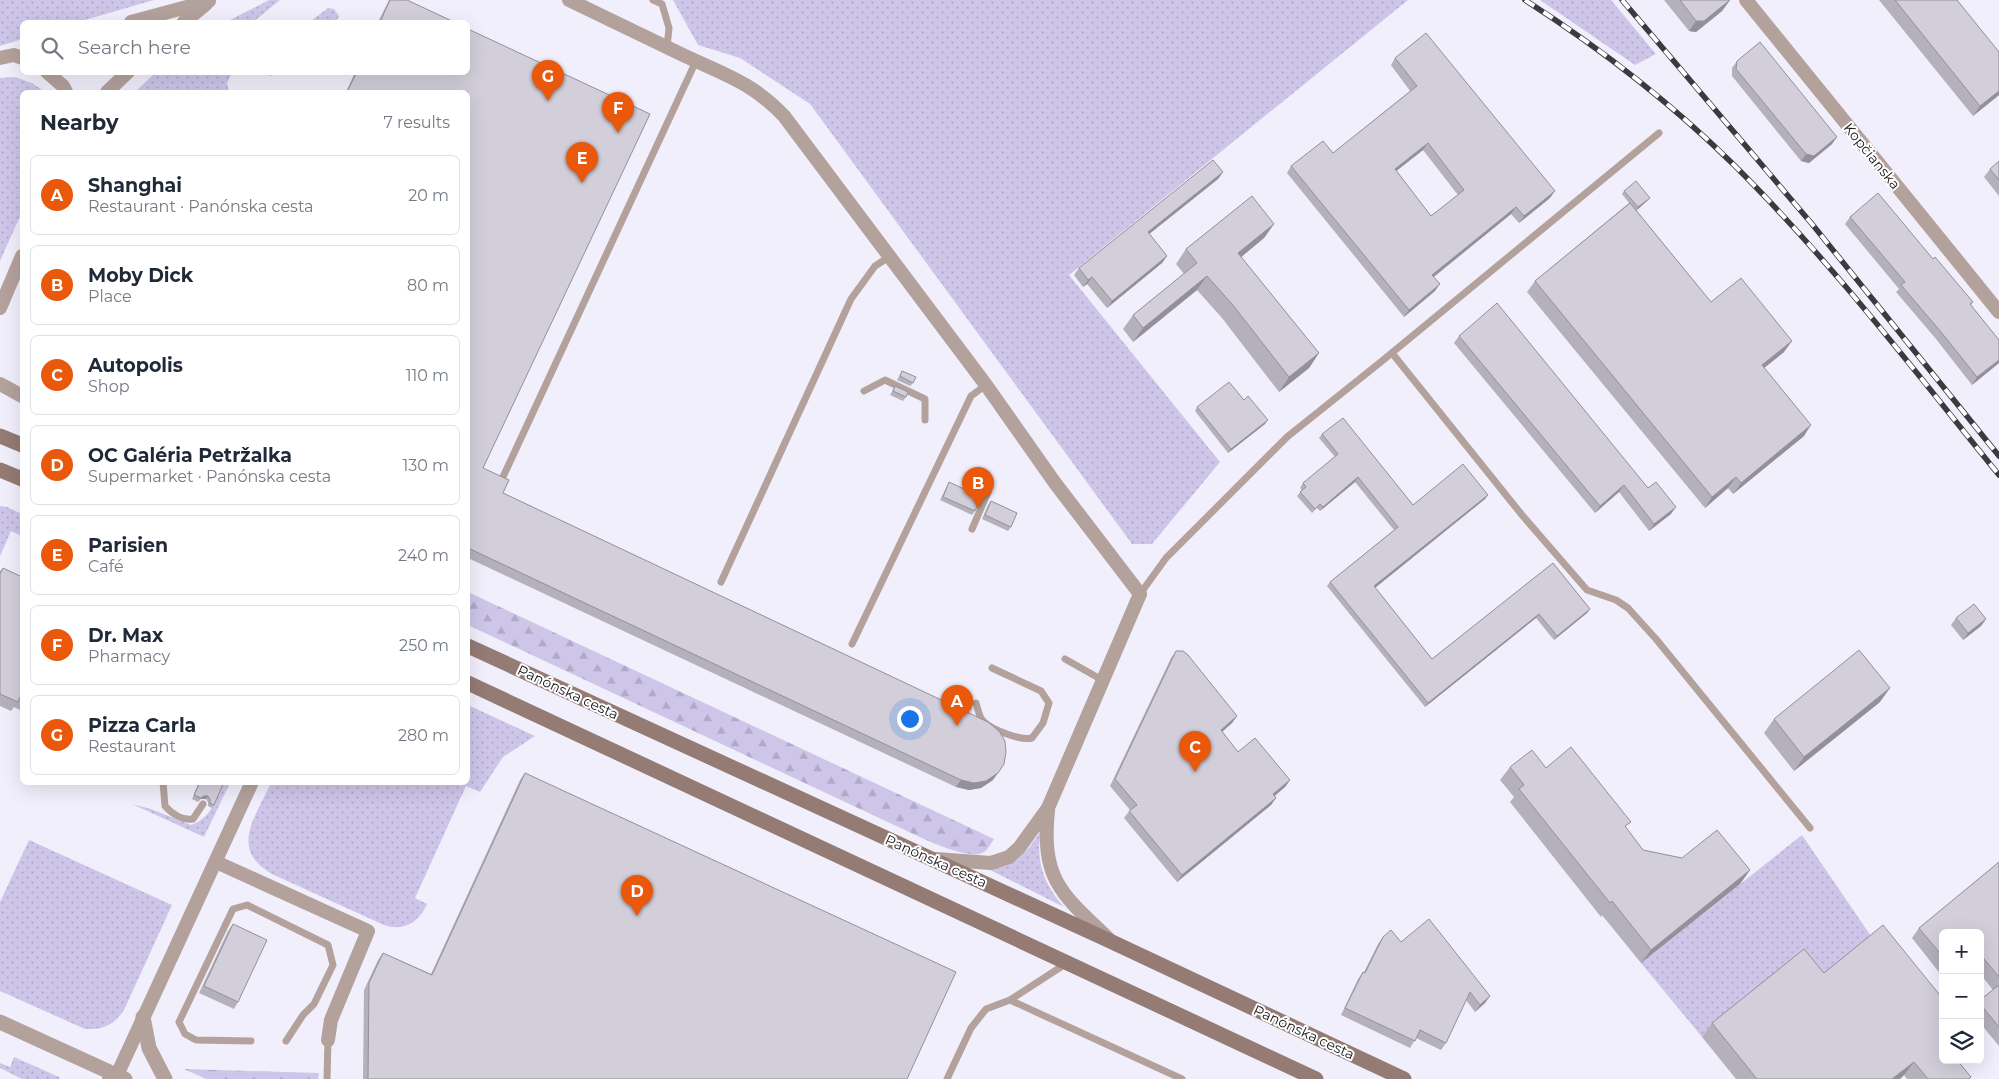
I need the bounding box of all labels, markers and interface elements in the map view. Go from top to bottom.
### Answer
search box [20,20,470,75]
icon: search [38,34,66,62]
text: Search here [78,36,191,59]
pin: G [532,60,564,101]
pin: F [602,92,634,133]
text: Nearby [40,110,119,135]
text: 7 results [383,113,450,132]
street label: Kopčianska [1840,119,1904,193]
pin: E [566,142,598,183]
text: Shanghai [88,174,182,197]
text: A [51,186,63,205]
text: 20 m [408,186,449,205]
text: Restaurant · Panónska cesta [88,197,314,216]
text: Moby Dick [88,264,193,287]
text: B [51,276,63,295]
text: 80 m [407,276,449,295]
text: Place [88,287,132,306]
text: Autopolis [88,354,183,377]
text: C [51,366,63,385]
text: 110 m [406,366,449,385]
text: Shop [88,377,130,396]
text: OC Galéria Petržalka [88,444,292,467]
text: D [50,456,64,475]
text: 130 m [402,456,449,475]
text: Supermarket · Panónska cesta [88,467,331,486]
pin: B [962,467,994,508]
text: Parisien [88,534,168,557]
text: E [52,546,62,565]
text: 240 m [398,546,449,565]
text: Café [88,557,124,576]
text: Dr. Max [88,624,163,647]
text: F [52,636,62,655]
text: 250 m [399,636,449,655]
text: Pharmacy [88,647,170,666]
street label: Panónska cesta [515,661,621,723]
pin: A [941,685,973,726]
your location [897,706,923,732]
text: Pizza Carla [88,714,196,737]
text: G [51,726,63,745]
text: 280 m [398,726,449,745]
pin: C [1179,731,1211,772]
text: Restaurant [88,737,176,756]
street label: Panónska cesta [882,831,990,891]
pin: D [621,875,653,916]
map controls [1939,929,1984,1064]
button: + [1939,929,1984,974]
button: − [1939,974,1984,1019]
street label: Panónska cesta [1251,1001,1357,1063]
button: layers [1939,1019,1984,1064]

